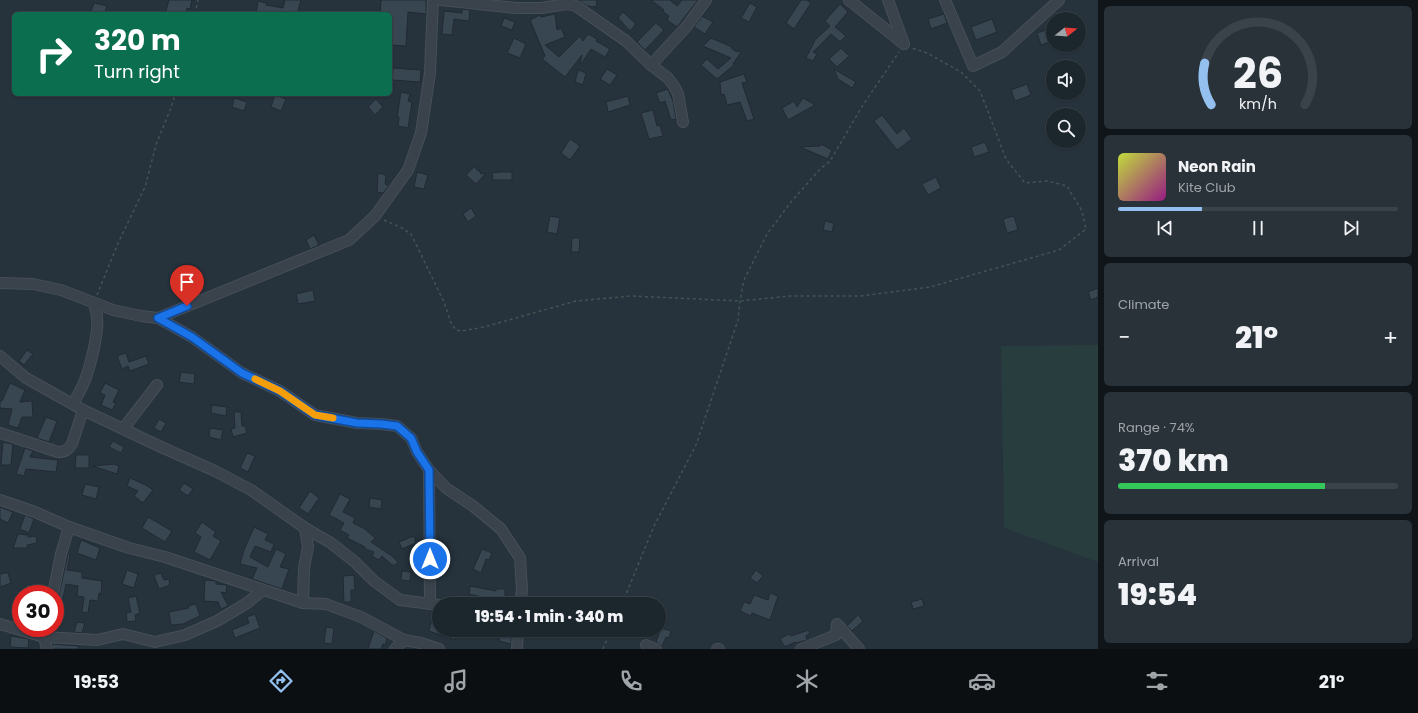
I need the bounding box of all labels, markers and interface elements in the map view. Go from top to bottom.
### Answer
north arrow [1046,12,1086,52]
map controls [1046,12,1086,148]
text: 320 m [94,21,181,60]
icon: right [28,28,80,80]
text: 26 [1233,44,1283,103]
text: Turn right [94,59,180,84]
button: sound [1046,60,1086,100]
text: km/h [1239,94,1277,114]
button: search [1046,108,1086,148]
text: Neon Rain [1178,156,1256,177]
text: Kite Club [1178,178,1236,197]
icon: previous [1154,217,1176,239]
icon: pause [1247,217,1269,239]
icon: next [1340,217,1362,239]
pin [170,265,204,306]
icon: arrive [176,271,198,293]
text: Climate [1118,295,1169,314]
text: 21° [1235,316,1278,359]
text: − [1118,322,1130,353]
text: + [1383,322,1398,353]
text: Range · 74% [1118,418,1195,437]
text: 370 km [1118,439,1229,482]
position arrow [409,538,451,580]
text: Arrival [1118,552,1159,571]
text: 19:54 [1118,573,1197,616]
speed limit sign: 30 [12,585,64,637]
text: 19:54 · 1 min · 340 m [475,606,623,627]
icon: directions [267,667,295,695]
icon: music [442,667,470,695]
icon: phone [617,667,645,695]
icon: climate [793,667,821,695]
icon: car [968,667,996,695]
icon: filters [1143,667,1171,695]
text: 19:53 [74,669,119,694]
text: 21° [1319,669,1344,694]

